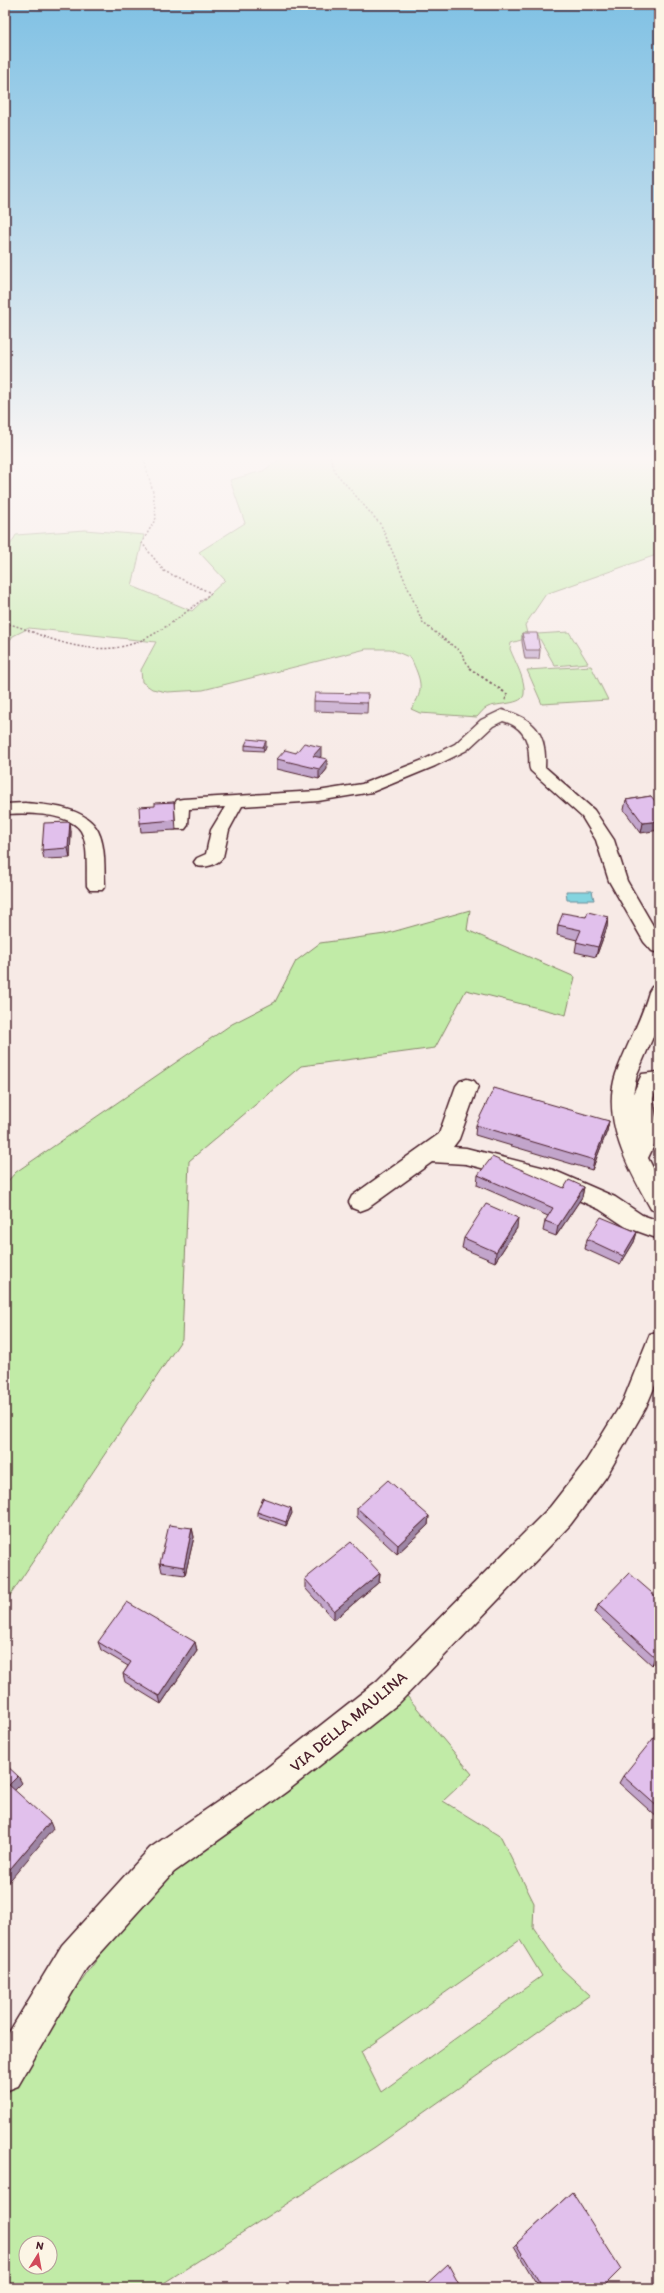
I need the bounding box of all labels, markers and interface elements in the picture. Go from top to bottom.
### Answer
street label: VIA DELLA MAULINA [286,1667,411,1776]
north arrow [18,2235,58,2275]
text: N [35,2239,45,2253]

